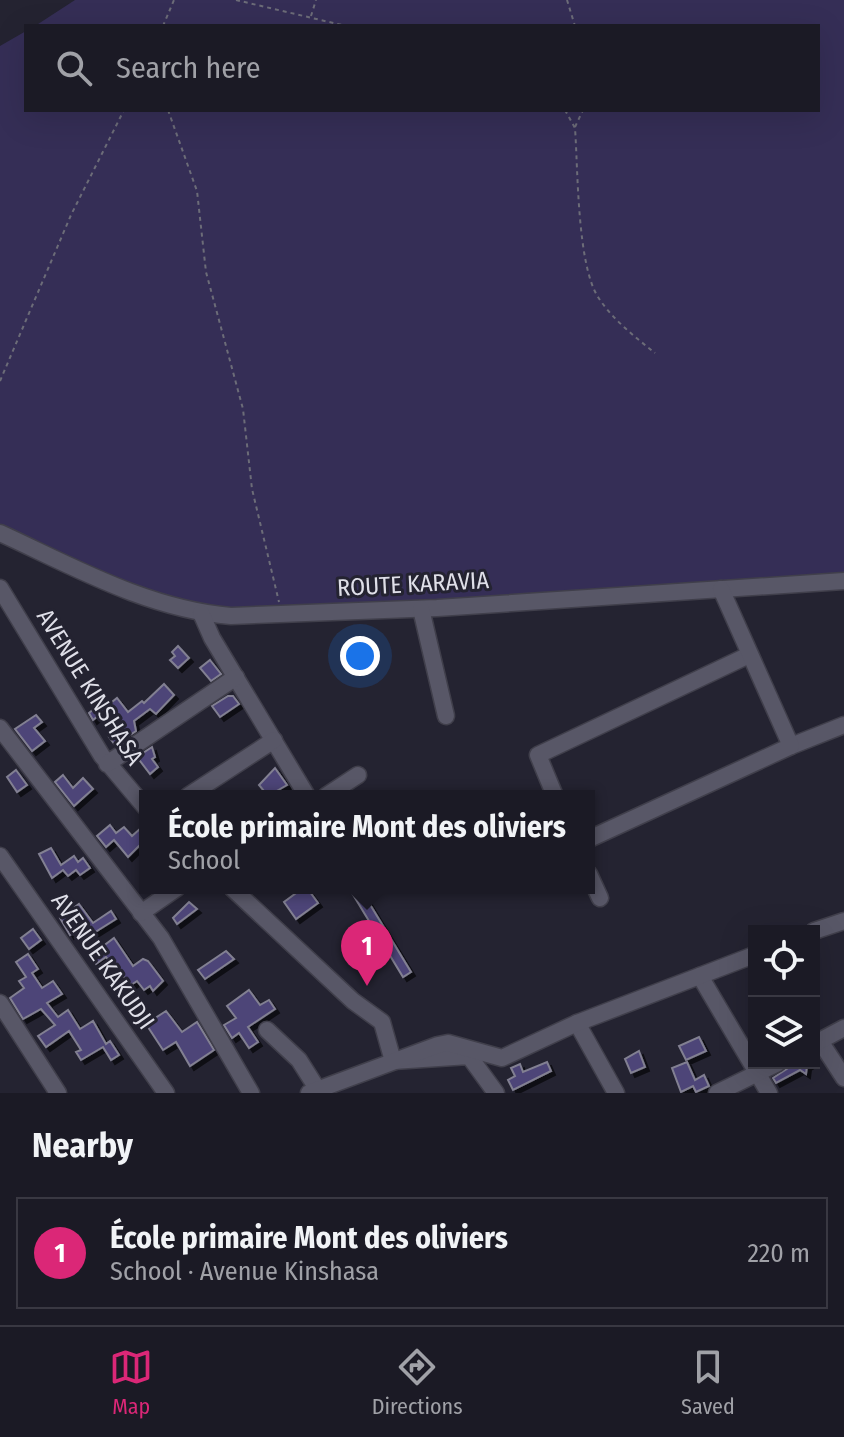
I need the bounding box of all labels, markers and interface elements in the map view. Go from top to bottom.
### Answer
search box [24,24,820,112]
icon: search [52,46,96,90]
text: Search here [116,50,261,86]
street label: ROUTE KARAVIA [336,566,490,602]
street label: AVENUE KINSHASA [31,604,149,770]
your location [340,636,380,676]
popup [139,790,595,894]
text: École primaire Mont des oliviers [168,809,566,845]
text: School [168,845,240,876]
street label: AVENUE KAKUDJI [46,887,160,1035]
pin: 1 [341,920,393,986]
map controls [748,925,820,1069]
button: locate [748,925,820,997]
button: layers [748,997,820,1069]
text: Nearby [32,1125,133,1166]
text: École primaire Mont des oliviers [110,1220,508,1256]
text: 1 [55,1238,66,1269]
text: 220 m [747,1238,810,1269]
text: School · Avenue Kinshasa [110,1256,379,1287]
tab: Map [109,1345,153,1420]
tab: Directions [372,1345,463,1420]
tab: Saved [681,1345,735,1420]

